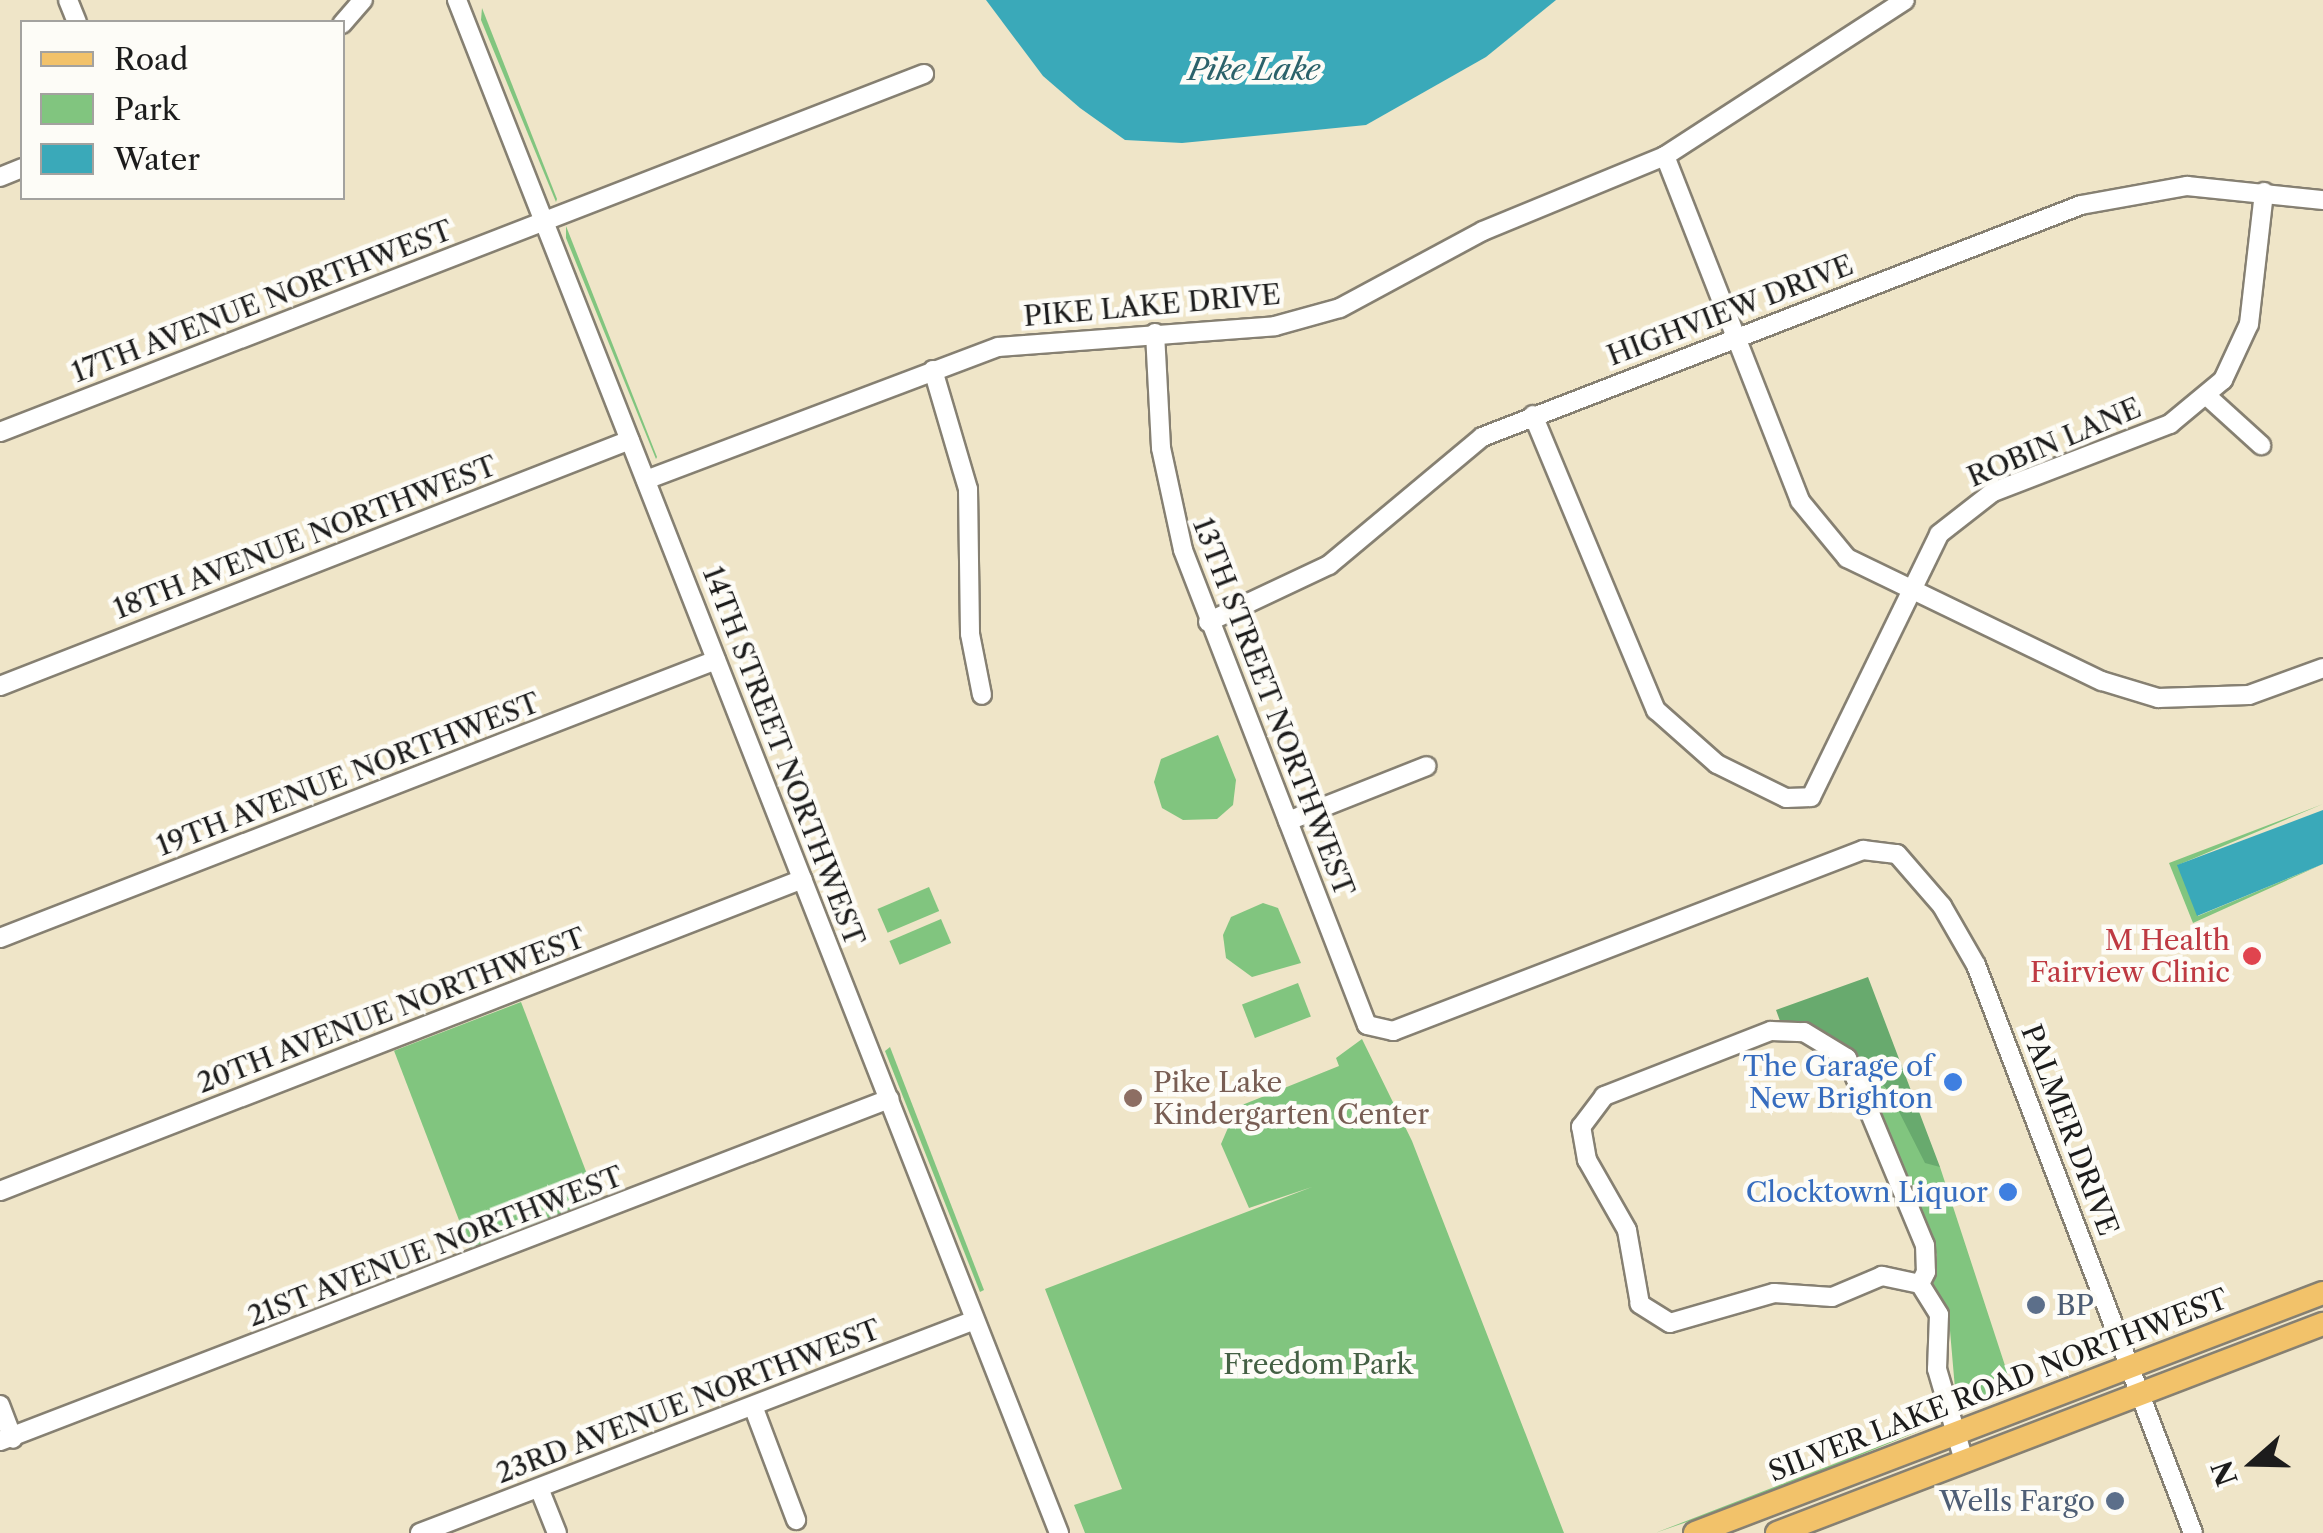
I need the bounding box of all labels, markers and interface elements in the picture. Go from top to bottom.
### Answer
legend [20,20,345,200]
text: Road [114,41,188,78]
water label: Pike Lake [1188,52,1320,88]
text: Park [114,91,179,128]
text: Water [114,141,200,178]
street label: 17TH AVENUE NORTHWEST [67,213,457,389]
street label: HIGHVIEW DRIVE [1602,247,1858,373]
street label: PIKE LAKE DRIVE [1022,277,1282,333]
street label: ROBIN LANE [1962,390,2146,494]
street label: 18TH AVENUE NORTHWEST [108,448,502,626]
street label: 13TH STREET NORTHWEST [1186,513,1362,901]
street label: 14TH STREET NORTHWEST [696,561,872,951]
street label: 19TH AVENUE NORTHWEST [151,685,545,863]
street label: 20TH AVENUE NORTHWEST [192,920,590,1100]
place label: M Health Fairview Clinic [2029,923,2230,989]
marker: M Health Fairview Clinic [2239,943,2265,969]
street label: PALMER DRIVE [2014,1019,2126,1241]
place label: The Garage of New Brighton [1743,1049,1933,1115]
place label: Pike Lake Kindergarten Center [1153,1065,1429,1131]
marker: The Garage of New Brighton [1942,1071,1964,1093]
marker: Pike Lake Kindergarten Center [1122,1087,1144,1109]
street label: 21ST AVENUE NORTHWEST [242,1158,628,1334]
place label: Clocktown Liquor [1746,1175,1988,1209]
marker: Clocktown Liquor [1997,1181,2019,1203]
street label: SILVER LAKE ROAD NORTHWEST [1763,1281,2233,1489]
place label: BP [2056,1288,2094,1322]
marker: BP [2025,1294,2047,1316]
street label: 23RD AVENUE NORTHWEST [491,1312,885,1490]
park label: Freedom Park [1223,1347,1413,1381]
north arrow [2203,1413,2303,1513]
place label: Wells Fargo [1939,1484,2095,1518]
marker: Wells Fargo [2104,1490,2126,1512]

